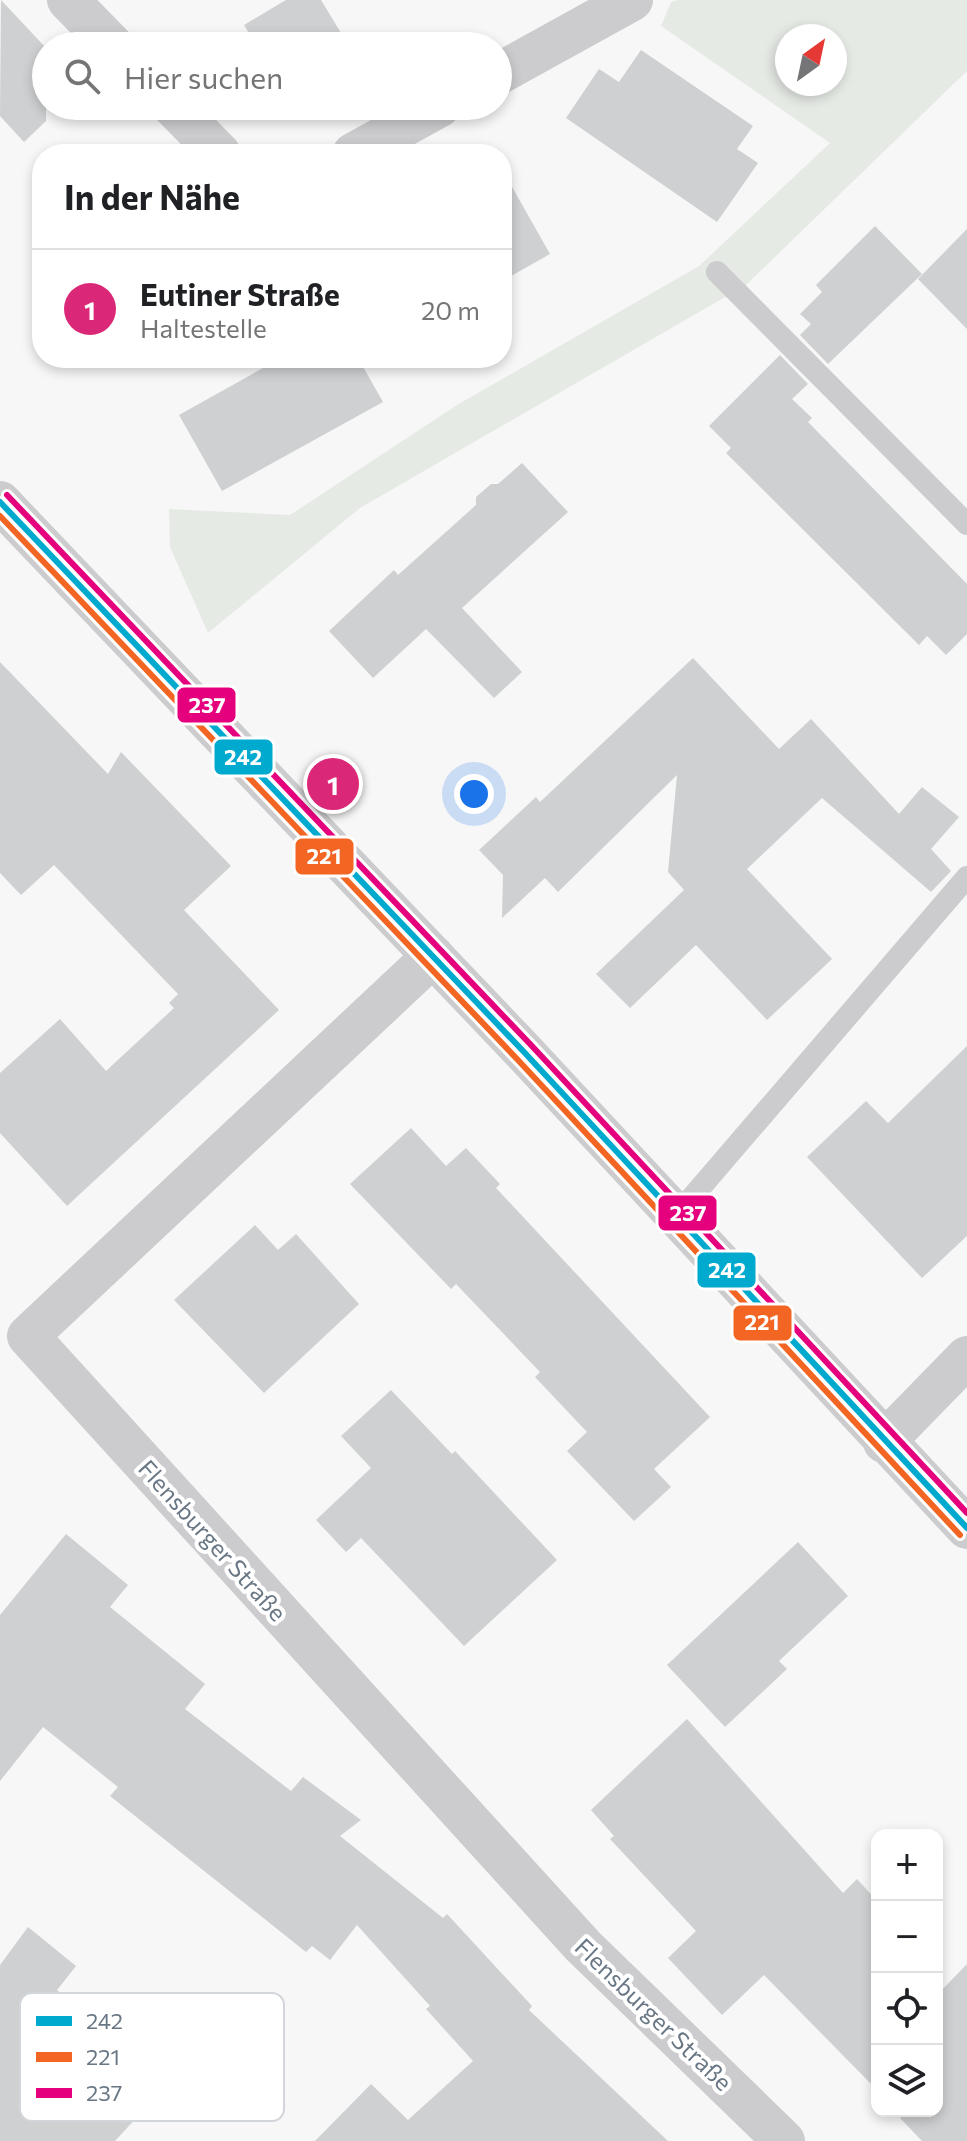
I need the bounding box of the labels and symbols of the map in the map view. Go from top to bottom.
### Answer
north arrow [775,24,847,96]
line badge: 237 [176,686,237,724]
text: 237 [188,691,226,718]
line badge: 242 [213,738,274,776]
text: 242 [224,743,262,770]
pin: 1 [307,754,359,814]
your location [454,774,494,814]
line badge: 221 [294,837,355,876]
text: 221 [307,842,342,869]
line badge: 237 [657,1194,718,1232]
text: 237 [669,1199,707,1226]
line badge: 242 [696,1251,757,1289]
text: 242 [708,1256,746,1283]
line badge: 221 [732,1304,793,1342]
text: 221 [745,1308,780,1335]
street label: Flensburger Straße [133,1453,293,1627]
street label: Flensburger Straße [570,1932,738,2096]
legend [20,1993,284,2121]
text: 242 [86,2007,123,2034]
text: 221 [86,2043,120,2070]
text: 237 [86,2079,122,2106]

